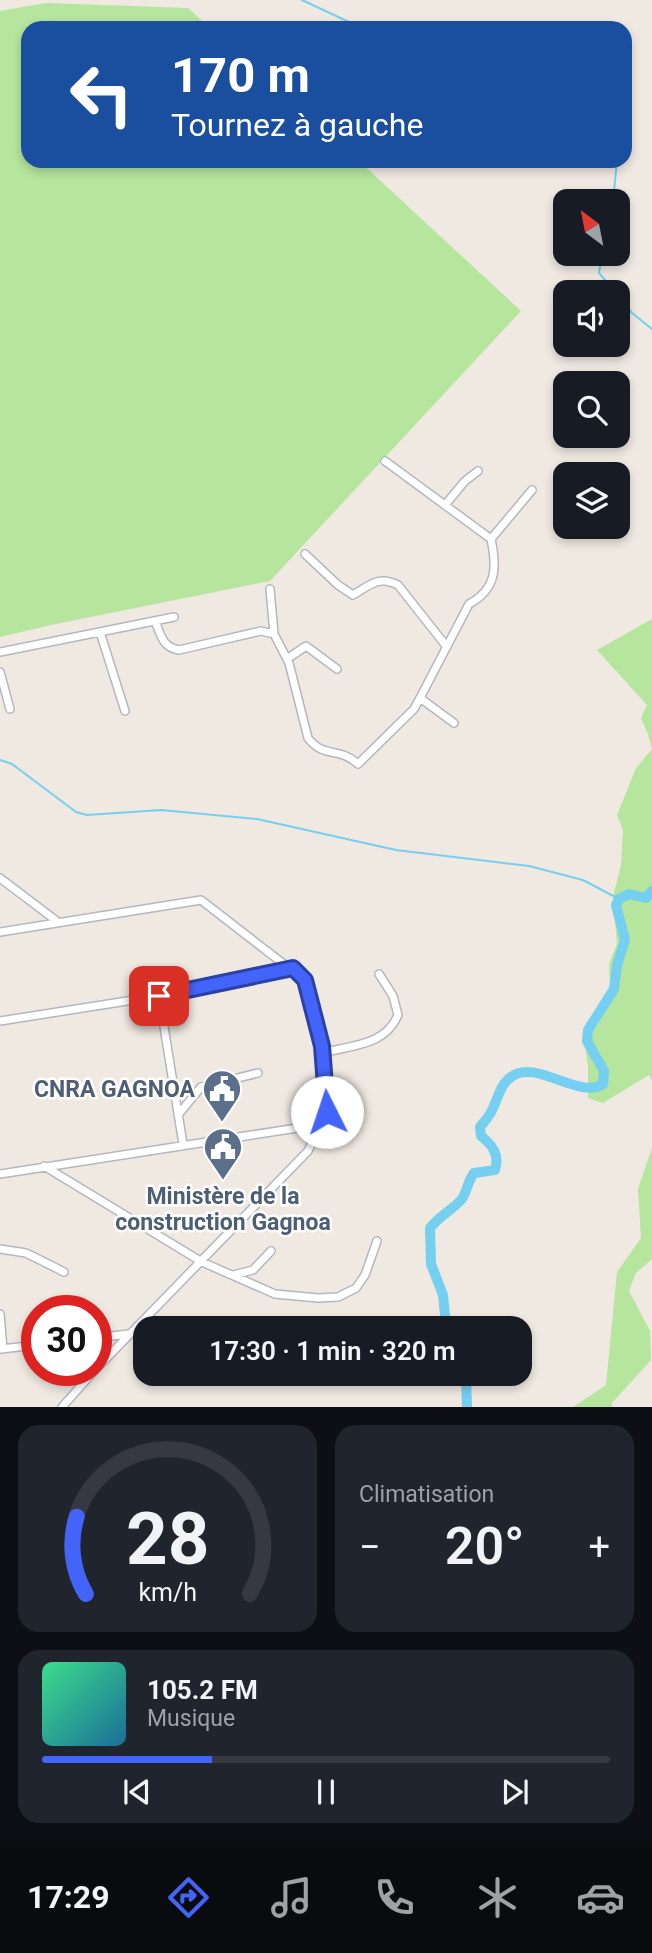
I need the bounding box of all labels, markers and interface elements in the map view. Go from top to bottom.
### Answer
text: 170 m [171,47,310,104]
icon: left [56,49,147,140]
text: Tournez à gauche [171,106,423,144]
north arrow [553,189,630,266]
map controls [553,189,630,539]
button: sound [553,280,630,357]
button: search [553,371,630,448]
button: layers [553,462,630,539]
pin [129,966,189,1026]
icon: arrive [140,977,178,1015]
public building icon: CNRA GAGNOA [201,1068,243,1123]
position arrow [290,1075,364,1149]
place label: CNRA GAGNOA [34,1076,196,1103]
public building icon: Ministère de la construction Gagnoa [202,1126,244,1181]
place label: Ministère de la construction Gagnoa [115,1183,331,1236]
speed limit sign: 30 [21,1295,112,1386]
text: 17:30 · 1 min · 320 m [209,1336,456,1366]
text: Climatisation [359,1481,494,1508]
text: 28 [126,1497,209,1583]
text: 20° [445,1516,524,1577]
text: − [359,1525,381,1569]
text: + [588,1525,610,1569]
text: km/h [138,1578,197,1607]
text: 105.2 FM [147,1675,258,1705]
text: Musique [147,1705,235,1732]
icon: previous [118,1773,156,1811]
icon: pause [307,1773,345,1811]
icon: next [496,1773,534,1811]
icon: directions [164,1873,213,1922]
icon: music [267,1873,316,1922]
icon: phone [370,1873,419,1922]
icon: climate [473,1873,522,1922]
icon: car [576,1873,625,1922]
text: 17:29 [27,1878,109,1916]

